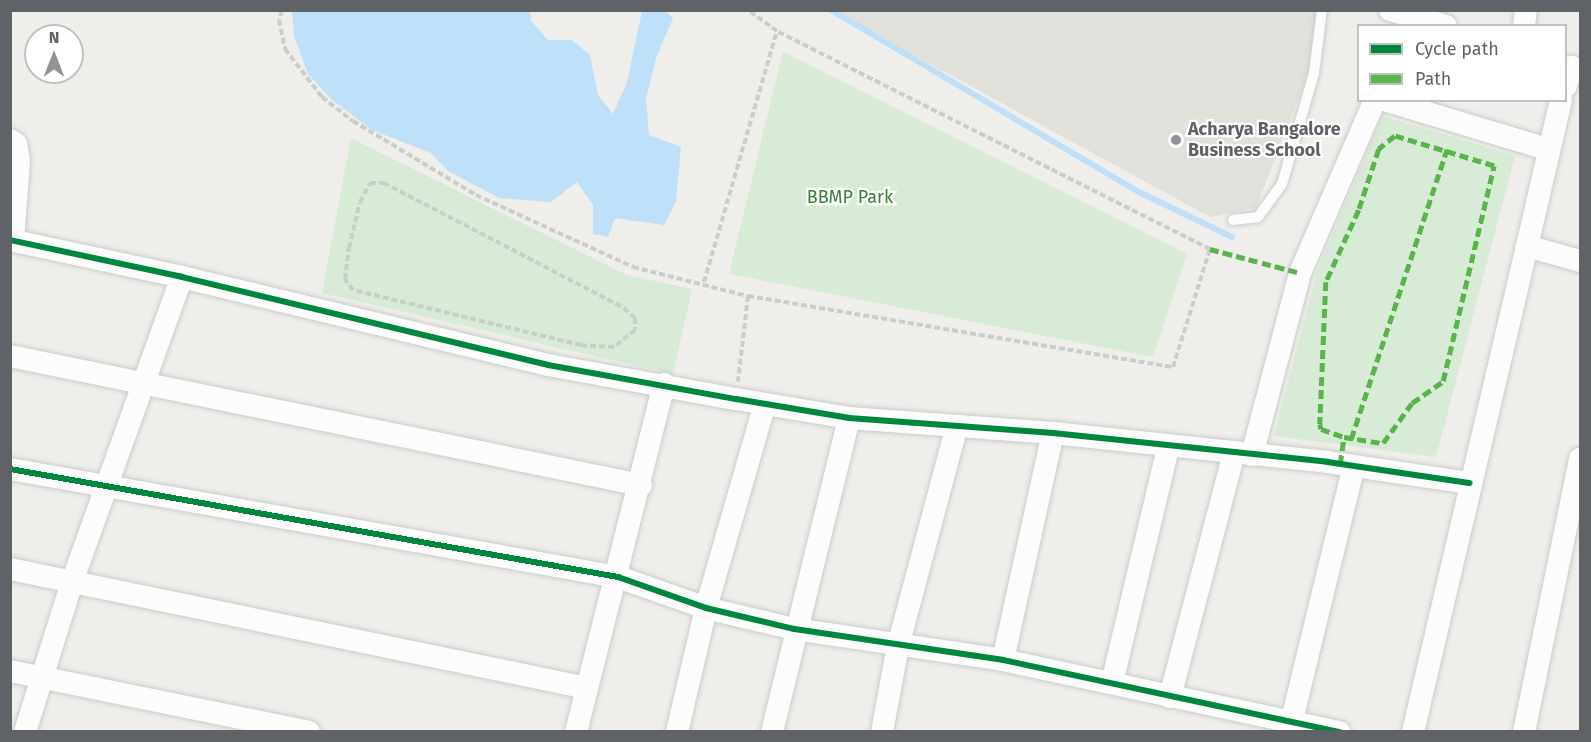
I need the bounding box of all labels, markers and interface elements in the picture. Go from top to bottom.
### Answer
north arrow [24,24,84,84]
legend [1357,24,1567,102]
text: N [49,28,59,47]
text: Cycle path [1415,38,1499,60]
text: Path [1415,68,1451,90]
place label: Acharya Bangalore Business School [1188,119,1341,162]
marker: Acharya Bangalore Business School [1169,133,1183,147]
park label: BBMP Park [807,186,893,208]

